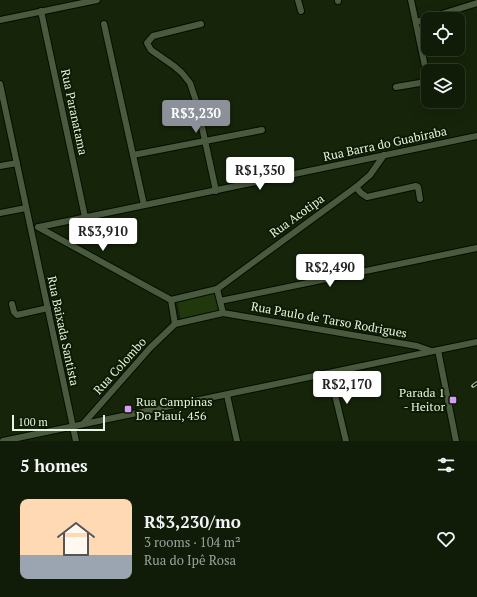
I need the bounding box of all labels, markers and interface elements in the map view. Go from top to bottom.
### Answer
map controls [421,12,465,108]
button: locate [421,12,465,56]
button: layers [421,64,465,108]
street label: Rua Paranatama [58,68,91,156]
pin: R$3,230 [159,100,233,134]
text: R$3,230 [171,104,221,122]
street label: Rua Barra do Guabiraba [322,123,448,164]
pin: R$1,350 [223,157,297,191]
text: R$1,350 [235,161,285,179]
street label: Rua Acotipa [266,191,327,240]
pin: R$3,910 [66,218,140,252]
text: R$3,910 [78,222,128,240]
pin: R$2,490 [293,254,367,288]
text: R$2,490 [305,258,355,276]
street label: Rua Baixada Santista [45,275,82,387]
street label: Rua Paulo de Tarso Rodrigues [250,298,408,341]
street label: Rua Colombo [90,334,149,397]
pin: R$2,170 [310,371,384,405]
text: R$2,170 [322,375,372,393]
place label: Parada 1 - Heitor [399,385,445,414]
place label: Rua Campinas Do Piauí, 456 [136,394,212,423]
marker: Parada 1 - Heitor [448,395,458,405]
marker: Rua Campinas Do Piauí, 456 [123,404,133,414]
scale bar [12,413,105,432]
text: 100 m [18,415,48,429]
text: 5 homes [20,454,88,477]
icon: filters [435,454,457,476]
text: R$3,230/mo [144,510,241,533]
icon: home [52,515,100,563]
icon: heart [435,528,457,550]
text: 3 rooms · 104 m² [144,533,241,551]
text: Rua do Ipê Rosa [144,551,236,569]

